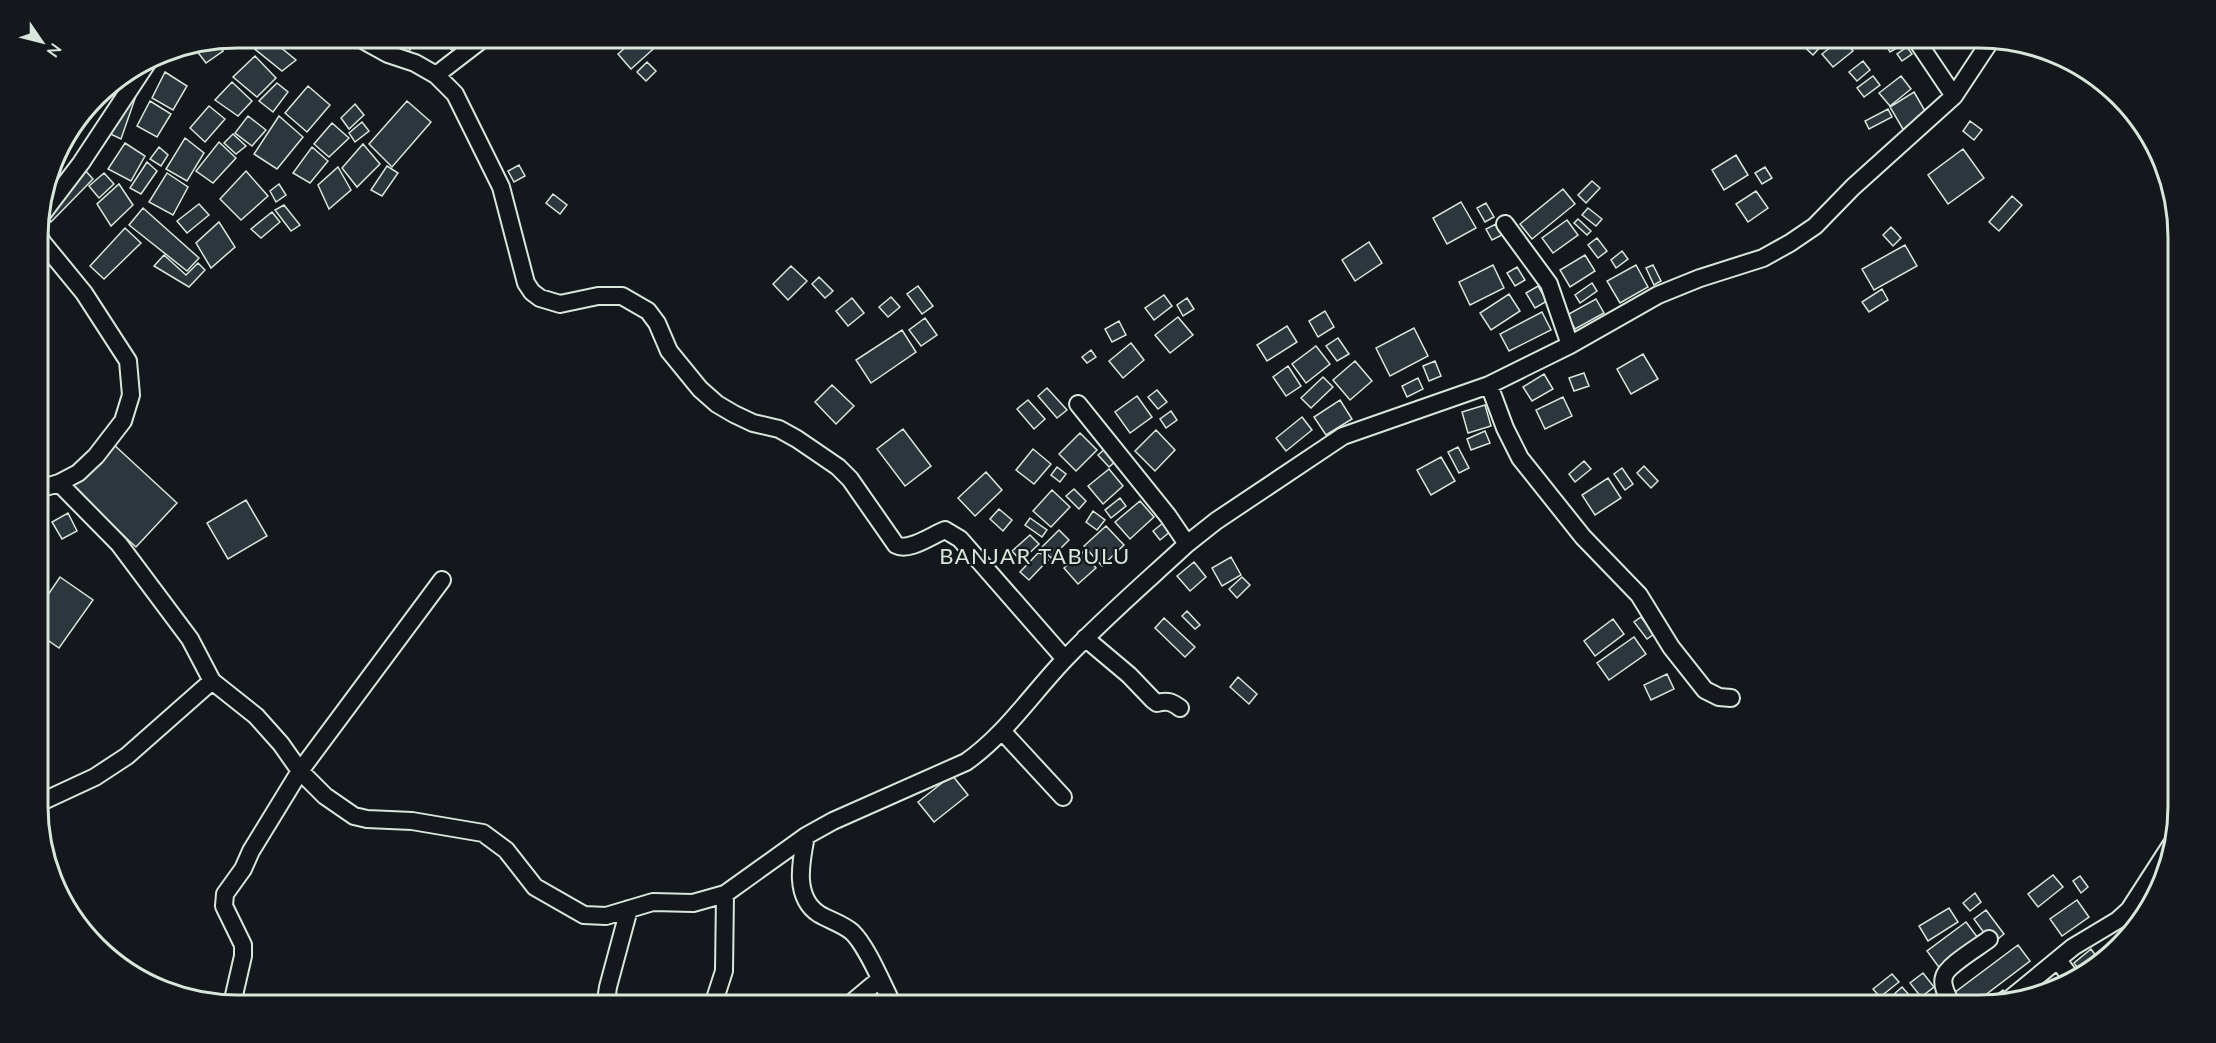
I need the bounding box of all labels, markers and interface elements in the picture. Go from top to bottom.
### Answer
north arrow [12,12,72,72]
text: N [43,40,66,61]
district label: BANJAR TABULU [939,542,1131,569]

